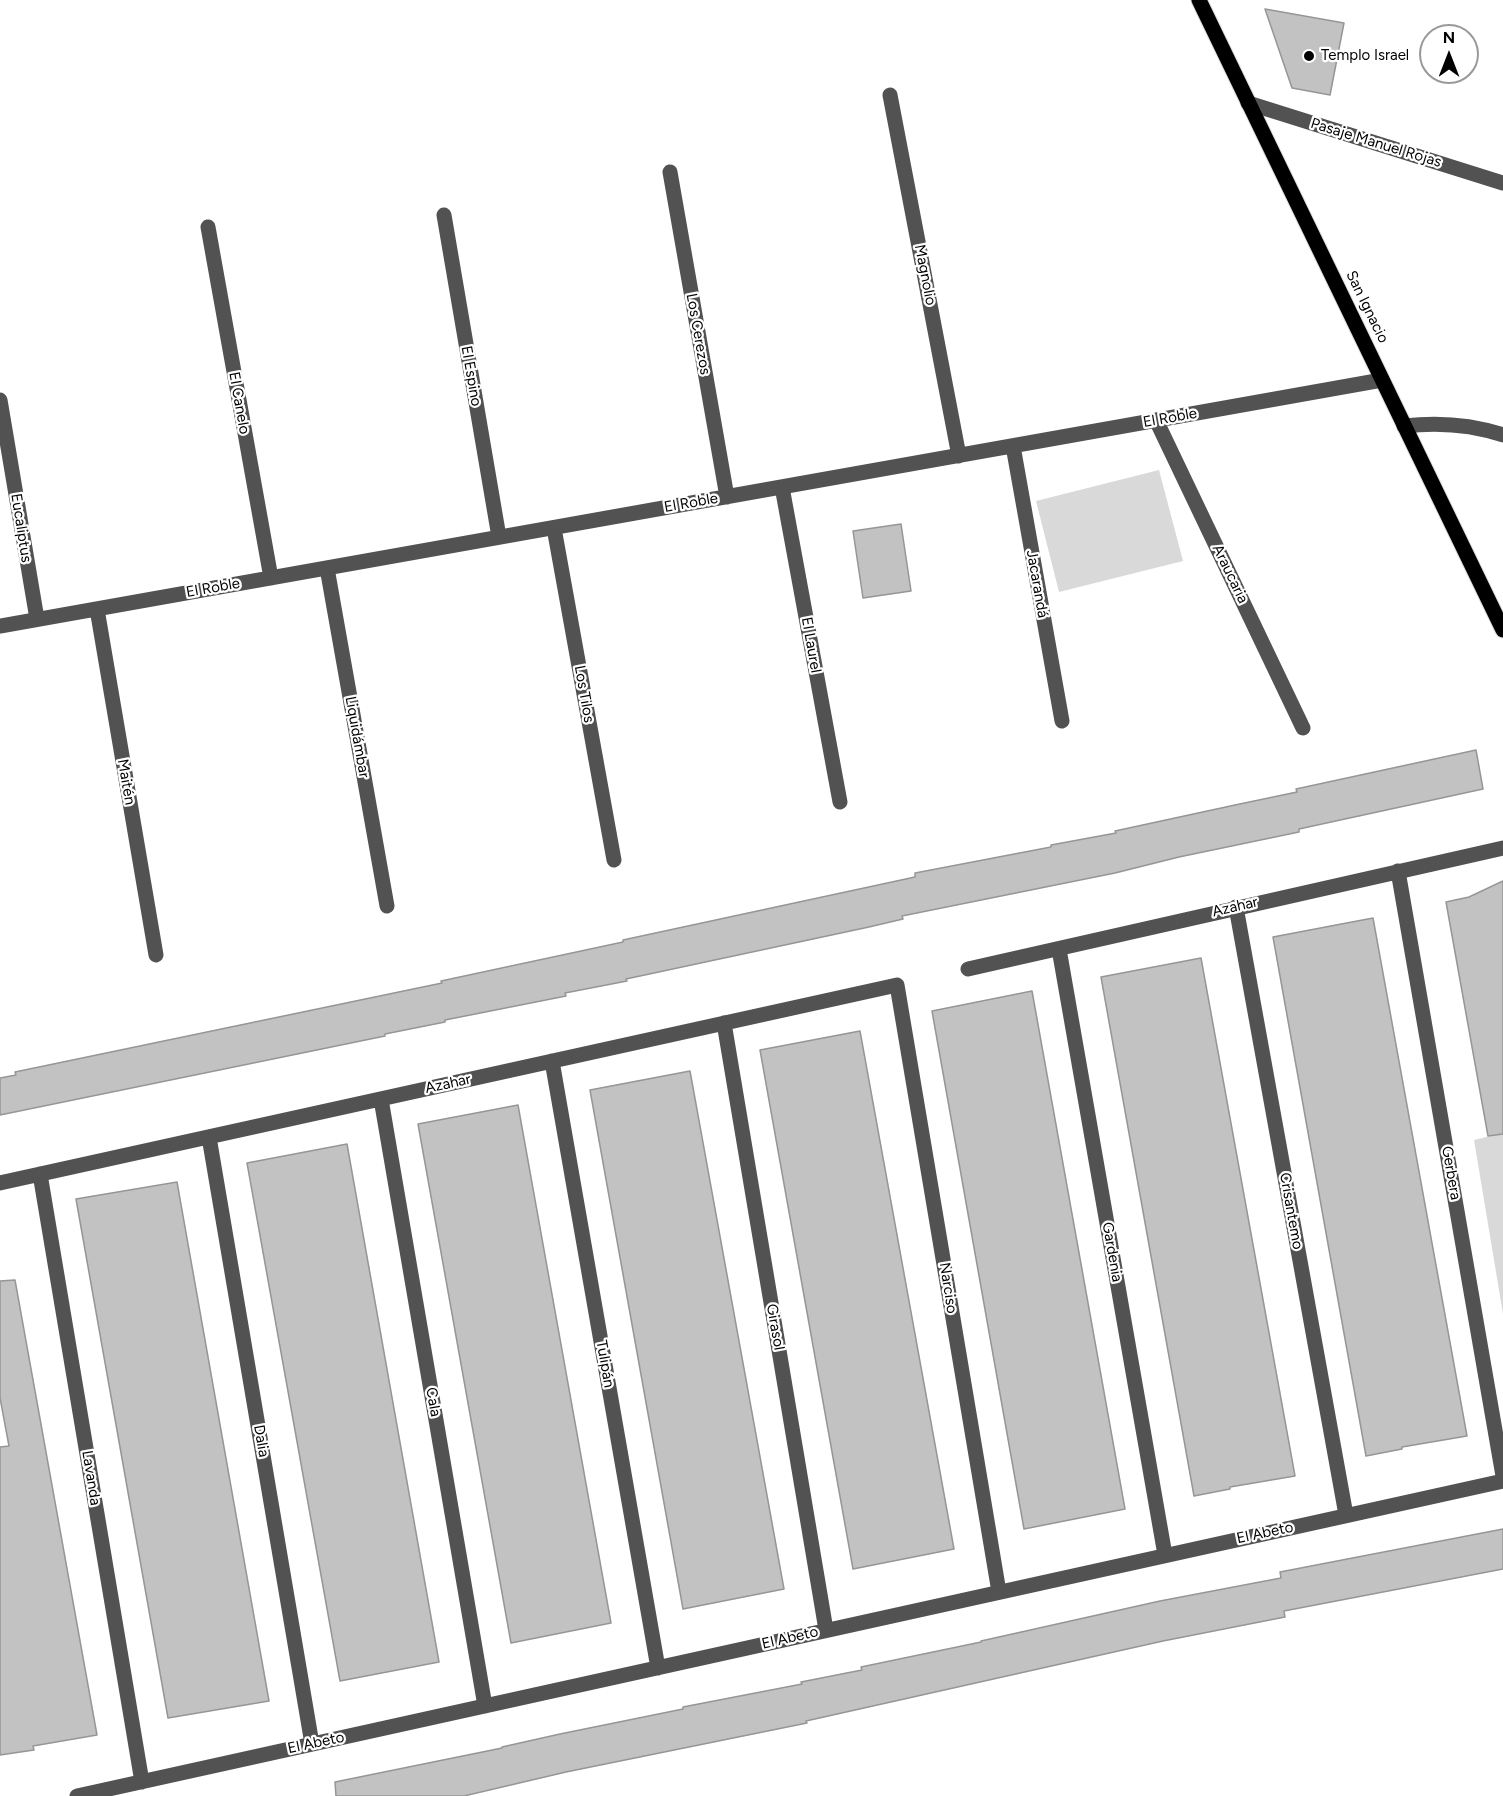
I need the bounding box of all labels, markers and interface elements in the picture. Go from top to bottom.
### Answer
north arrow [1419,24,1479,84]
text: N [1443,28,1455,47]
place label: Templo Israel [1321,47,1409,65]
marker: Templo Israel [1302,49,1316,63]
street label: Pasaje Manuel Rojas [1308,115,1444,171]
street label: Magnolio [910,243,940,307]
street label: San Ignacio [1342,268,1392,346]
street label: Los Cerezos [682,292,714,376]
street label: El Espino [457,344,485,408]
street label: El Canelo [225,370,253,436]
street label: El Roble [1142,404,1198,432]
street label: El Roble [663,489,719,517]
street label: Eucaliptus [7,492,35,564]
street label: Araucaria [1208,542,1252,606]
street label: Jacarandá [1022,549,1052,619]
street label: El Roble [185,574,241,602]
street label: El Laurel [797,616,825,674]
street label: Los Tilos [570,664,598,724]
street label: Liquidámbar [341,695,373,779]
street label: Maitén [113,758,139,806]
street label: Azahar [1210,893,1260,921]
street label: Azahar [424,1070,472,1098]
street label: Gerbera [1437,1145,1465,1201]
street label: Crisantemo [1275,1171,1307,1251]
street label: Gardenia [1098,1221,1126,1283]
street label: Narciso [935,1261,961,1315]
street label: Girasol [762,1302,788,1352]
street label: Tulipán [592,1339,618,1389]
street label: Cala [422,1386,444,1418]
street label: Dalia [249,1423,273,1459]
street label: Lavanda [78,1449,104,1507]
street label: El Abeto [1235,1518,1295,1548]
street label: El Abeto [760,1623,820,1653]
street label: El Abeto [286,1728,346,1758]

